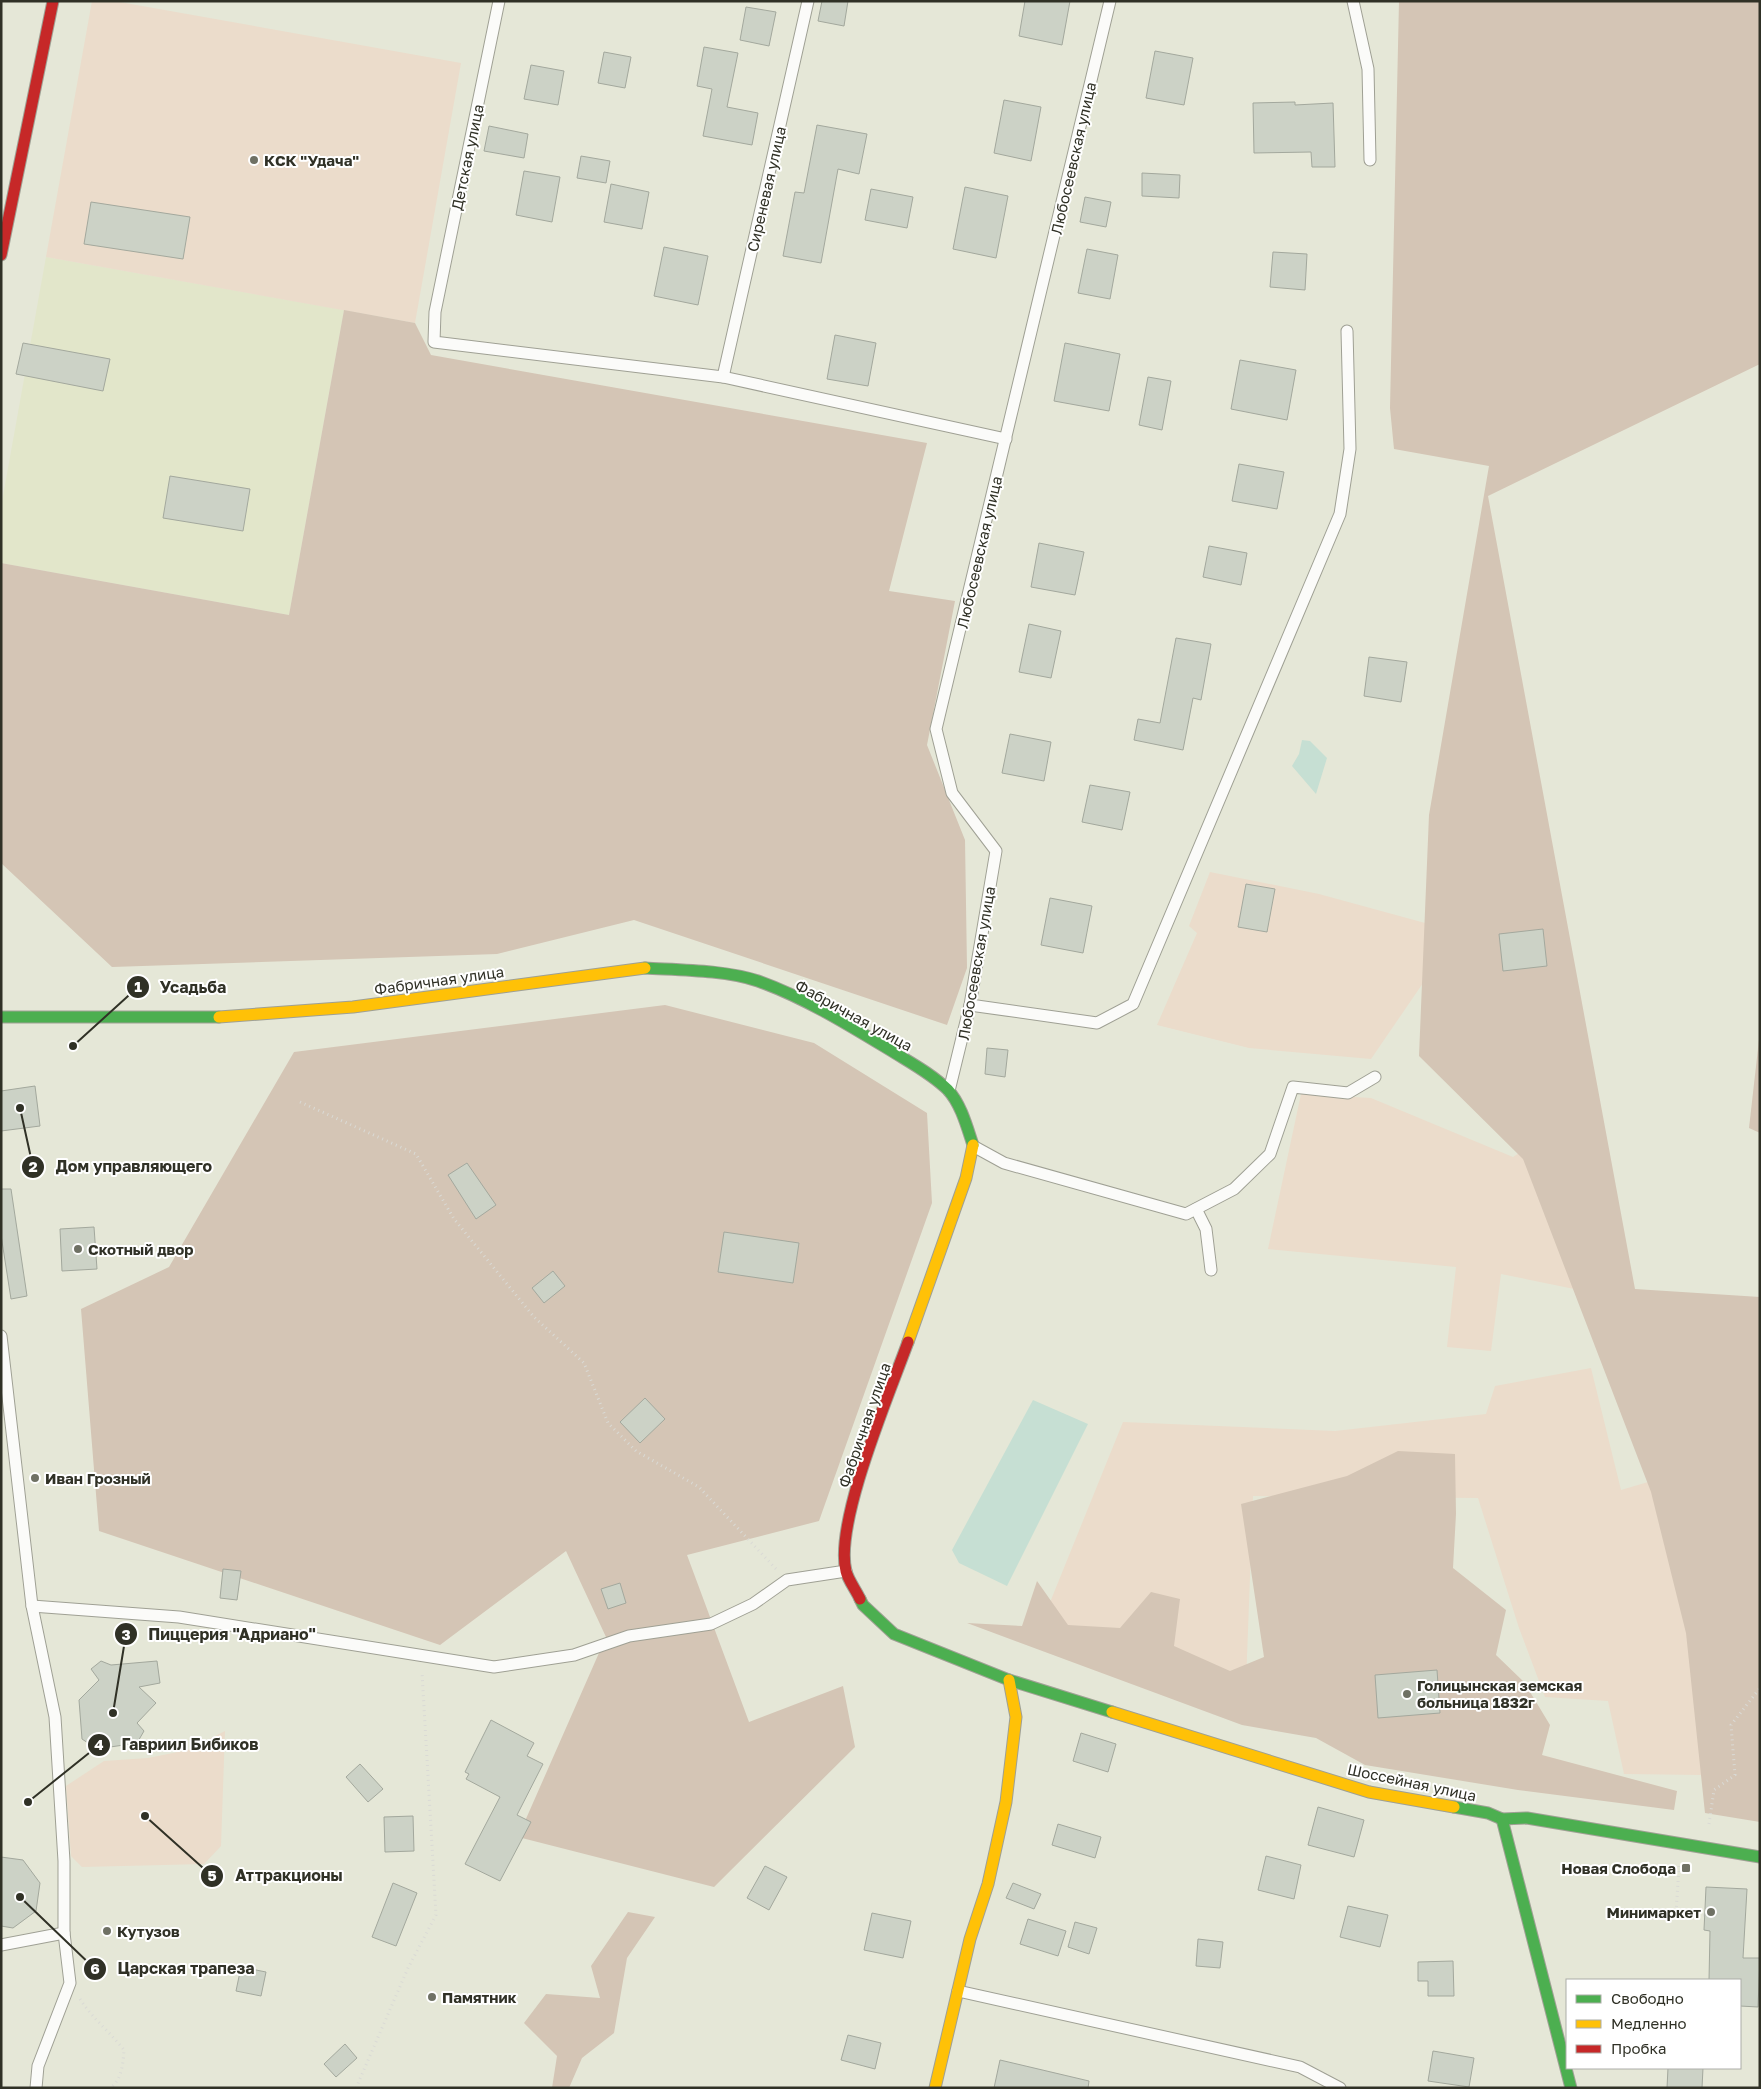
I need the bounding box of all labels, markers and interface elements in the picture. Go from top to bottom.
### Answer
street label: Любосеевская улица [1047,80,1099,236]
street label: Детская улица [447,102,487,212]
street label: Сиреневая улица [743,124,789,254]
place label: КСК "Удача" [264,151,359,169]
marker: КСК "Удача" [248,154,260,166]
street label: Любосеевская улица [953,474,1005,630]
street label: Любосеевская улица [954,885,998,1041]
street label: Фабричная улица [373,962,505,998]
callout: Усадьба [125,971,236,1002]
street label: Фабричная улица [792,975,916,1055]
text: 1 [134,977,142,995]
text: Усадьба [160,977,226,997]
callout: Дом управляющего [20,1151,222,1182]
text: Дом управляющего [56,1156,213,1176]
text: 2 [28,1157,38,1175]
place label: Скотный двор [88,1240,193,1258]
marker: Скотный двор [72,1243,84,1255]
street label: Фабричная улица [834,1360,894,1490]
place label: Иван Грозный [45,1469,151,1487]
marker: Иван Грозный [29,1472,41,1484]
callout: Пиццерия "Адриано" [114,1619,326,1650]
text: Пиццерия "Адриано" [148,1624,316,1644]
text: 3 [121,1625,131,1643]
place label: Голицынская земская больница 1832г [1417,1676,1582,1711]
marker: Голицынская земская больница 1832г [1401,1688,1413,1700]
callout: Гавриил Бибиков [87,1729,269,1760]
text: Гавриил Бибиков [122,1734,258,1754]
text: 4 [94,1735,104,1753]
street label: Шоссейная улица [1346,1760,1478,1804]
place label: Новая Слобода [1561,1859,1676,1877]
callout: Аттракционы [200,1860,352,1891]
marker: Новая Слобода [1680,1862,1692,1874]
text: Аттракционы [235,1865,343,1885]
text: 5 [207,1866,217,1884]
place label: Минимаркет [1607,1903,1701,1921]
marker: Минимаркет [1705,1906,1717,1918]
place label: Кутузов [117,1922,180,1940]
marker: Кутузов [101,1925,113,1937]
callout: Царская трапеза [82,1953,264,1984]
text: Царская трапеза [117,1958,255,1978]
text: 6 [90,1959,100,1977]
legend [1566,1979,1741,2069]
place label: Памятник [442,1988,517,2006]
text: Свободно [1611,1989,1684,2007]
marker: Памятник [426,1991,438,2003]
text: Медленно [1611,2014,1687,2032]
text: Пробка [1611,2039,1666,2057]

